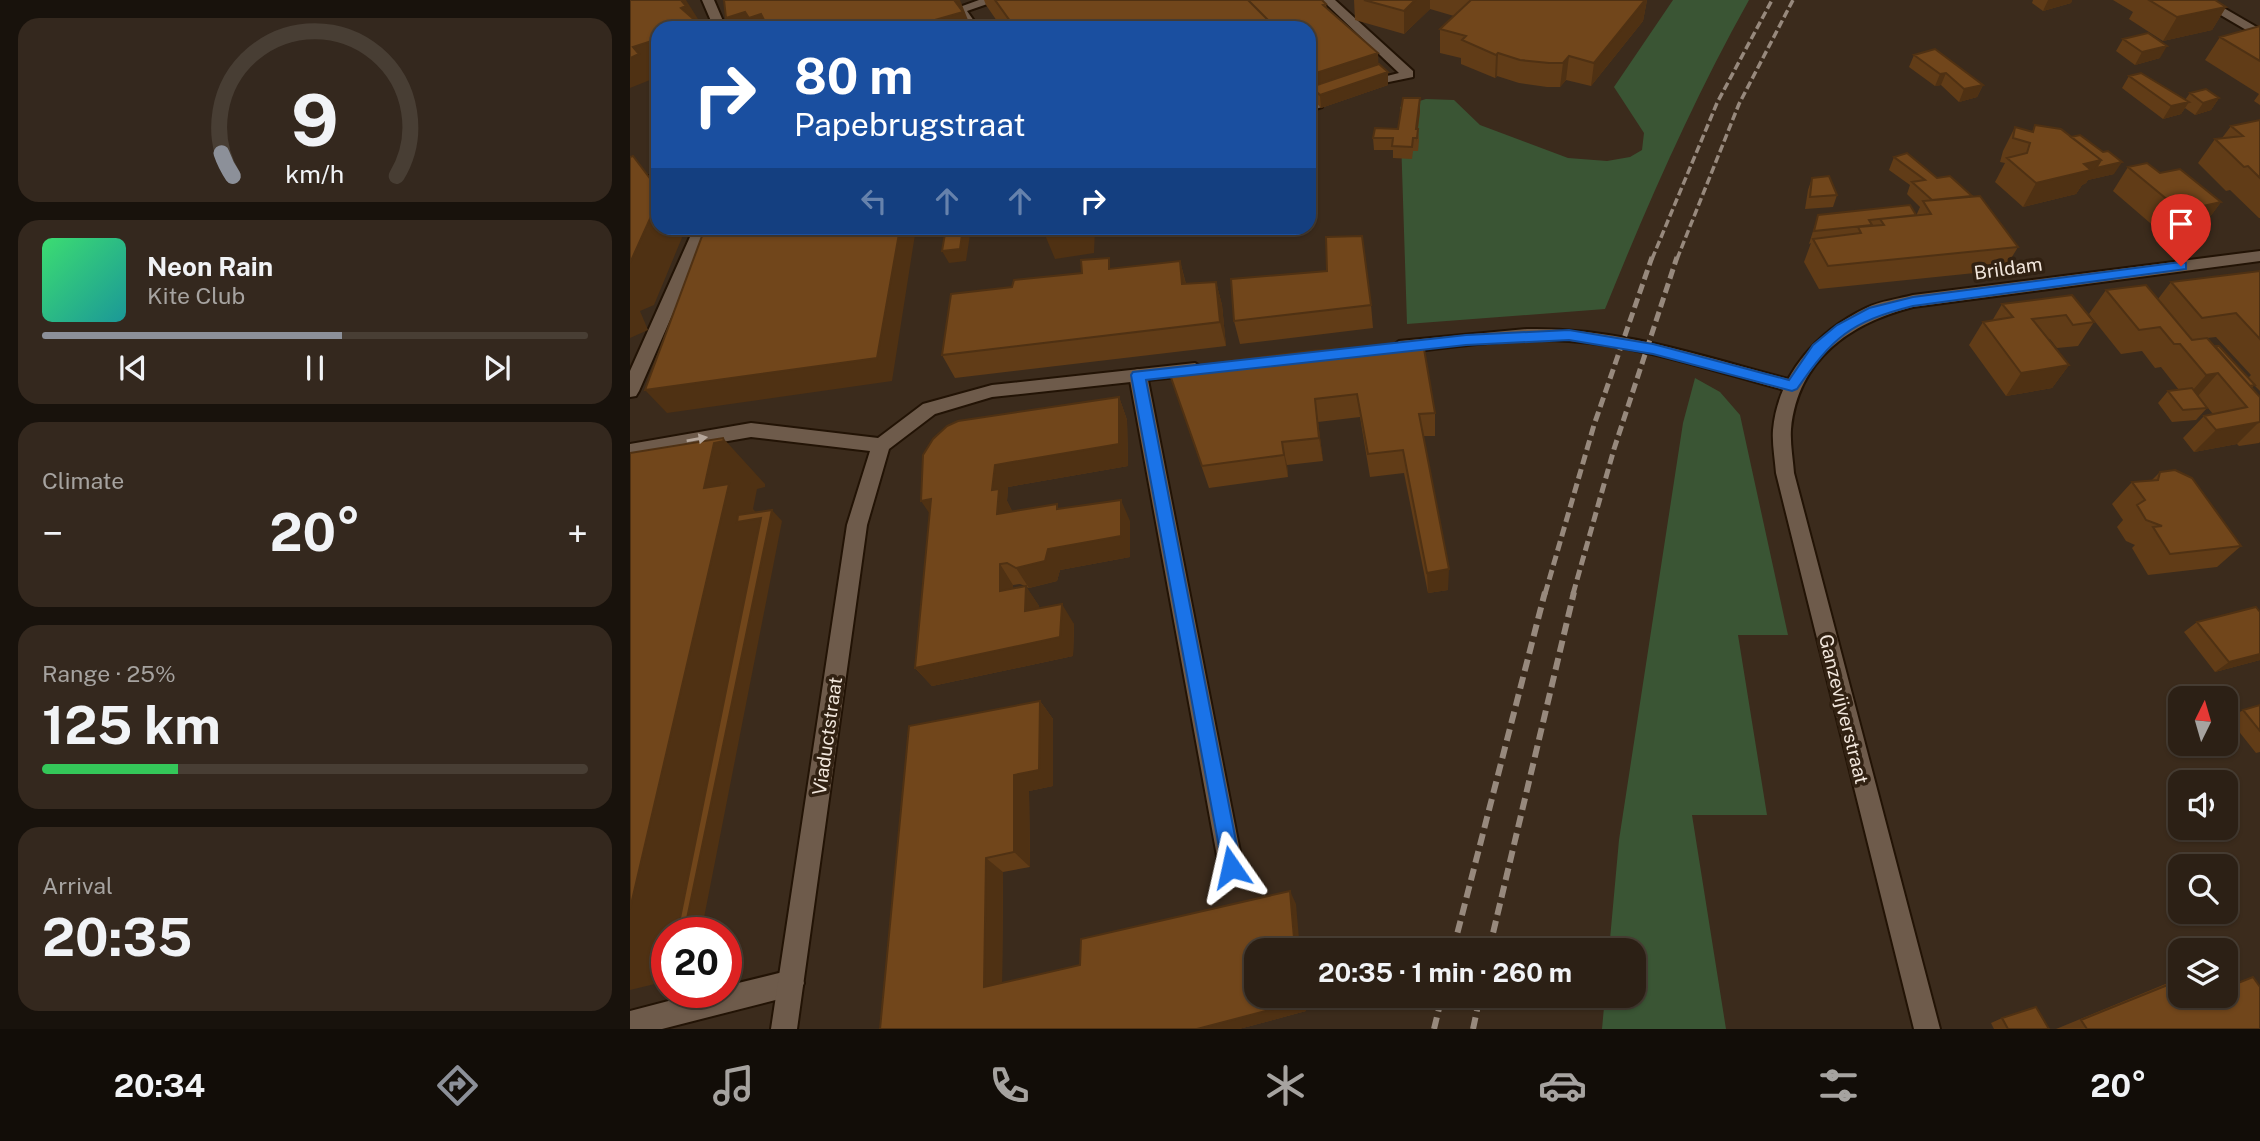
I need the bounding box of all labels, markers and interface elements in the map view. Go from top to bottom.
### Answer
text: 80 m [794,47,913,105]
icon: right [679,49,770,140]
text: 9 [291,77,339,162]
text: Papebrugstraat [794,106,1026,143]
text: km/h [286,159,344,189]
icon: left [855,182,893,220]
icon: ahead [928,182,966,220]
icon: ahead [1001,182,1039,220]
icon: right [1074,182,1112,220]
pin [2151,194,2211,266]
icon: arrive [2162,205,2200,243]
text: Neon Rain [147,251,273,282]
street label: Brildam [1973,252,2043,284]
text: Kite Club [147,282,245,309]
icon: previous [114,349,152,387]
icon: pause [296,349,334,387]
icon: next [478,349,516,387]
one-way arrow [686,433,708,444]
text: Climate [42,467,124,494]
text: 20° [269,502,361,563]
text: − [42,511,63,556]
text: + [567,511,588,556]
street label: Ganzevijverstraat [1815,632,1873,786]
text: Range · 25% [42,660,176,687]
street label: Viaductstraat [808,675,846,797]
north arrow [2168,686,2238,756]
map controls [2168,686,2238,1008]
text: 125 km [42,695,221,756]
button: sound [2168,770,2238,840]
position arrow [1194,830,1268,904]
button: search [2168,854,2238,924]
text: Arrival [42,872,113,899]
text: 20:35 [42,907,192,968]
speed limit sign: 20 [651,917,742,1008]
button: layers [2168,938,2238,1008]
text: 20:35 · 1 min · 260 m [1318,957,1572,988]
icon: directions [433,1061,482,1110]
icon: music [709,1061,758,1110]
icon: phone [985,1061,1034,1110]
icon: climate [1261,1061,1310,1110]
icon: car [1538,1061,1587,1110]
icon: filters [1814,1061,1863,1110]
text: 20:34 [114,1067,205,1104]
text: 20° [2090,1067,2146,1104]

